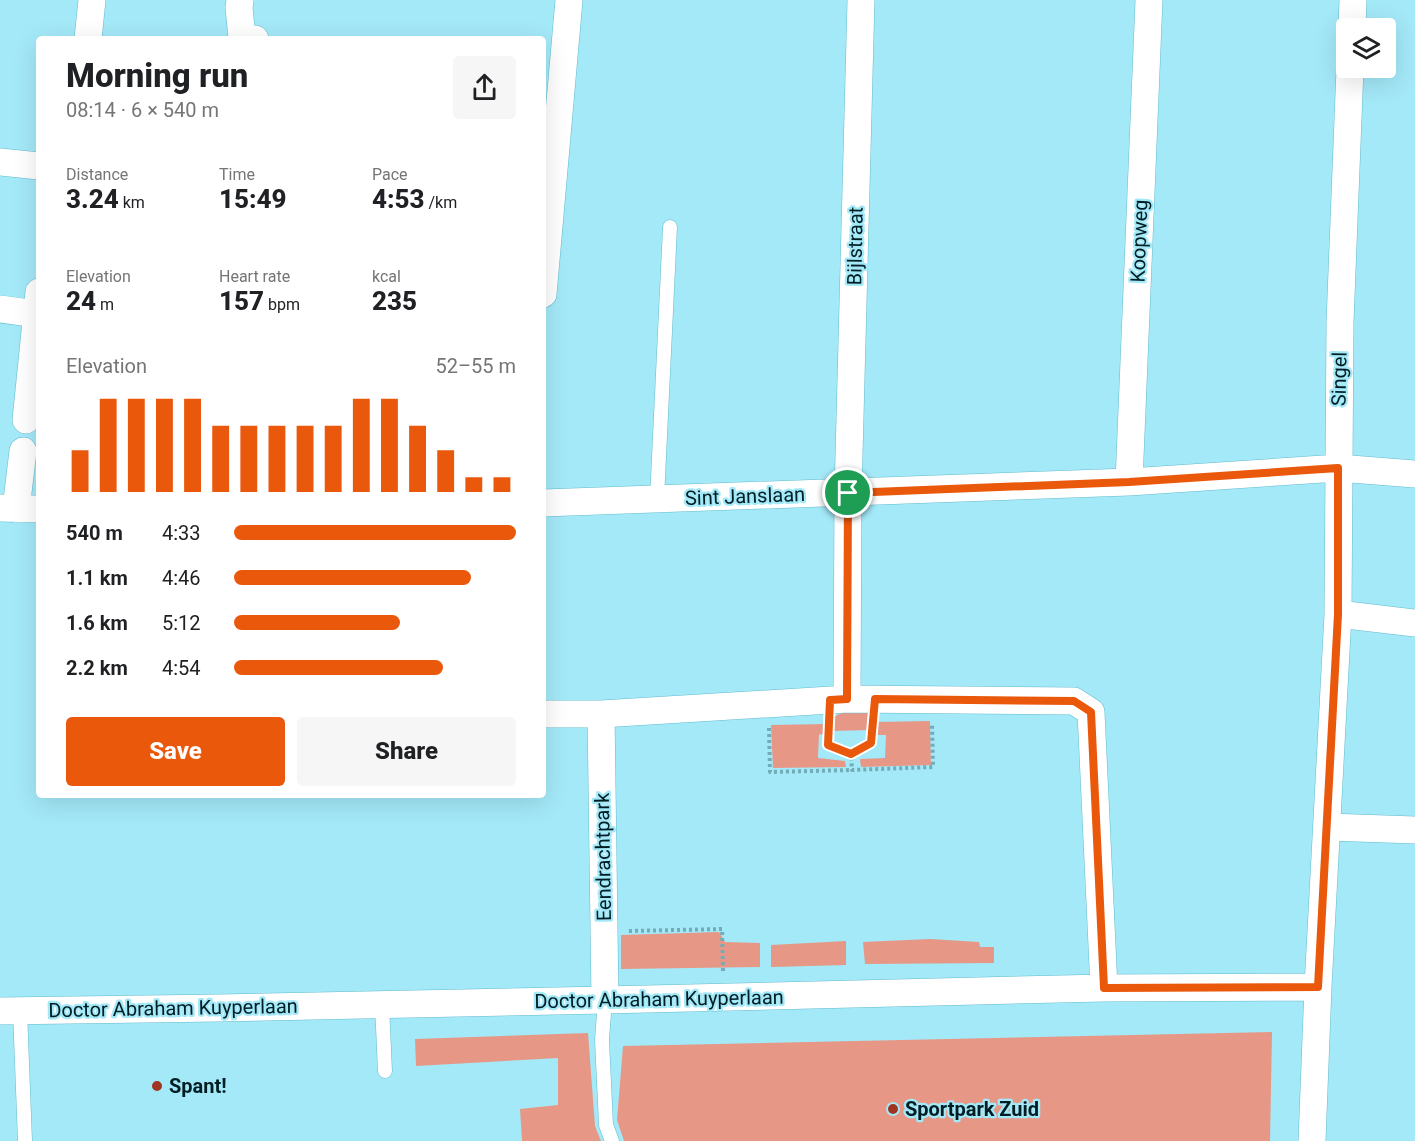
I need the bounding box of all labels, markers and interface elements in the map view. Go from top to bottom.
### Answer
map controls [1336,18,1396,78]
button: layers [1336,18,1396,78]
text: Morning run [66,56,248,95]
button: share [453,56,516,119]
text: 08:14 · 6 × 540 m [66,98,219,122]
text: Distance [66,165,128,184]
text: Time [219,165,255,184]
text: Pace [372,165,408,184]
text: 3.24 [66,184,119,214]
text: 15:49 [219,184,287,214]
text: 4:53 [372,184,425,214]
text: km [119,193,145,212]
text: /km [425,193,457,212]
street label: Koopweg [1126,199,1152,283]
street label: Bijlstraat [842,207,868,285]
text: Elevation [66,267,131,286]
text: Heart rate [219,267,290,286]
text: kcal [372,267,401,286]
text: 24 [66,286,96,316]
text: 157 [219,286,264,316]
text: 235 [372,286,417,316]
text: m [96,295,114,314]
text: bpm [264,295,300,314]
street label: Singel [1327,352,1351,406]
text: Elevation [66,354,147,378]
text: 52–55 m [435,354,516,378]
pin [822,467,873,518]
icon: arrive [831,476,864,509]
street label: Sint Janslaan [685,482,805,510]
text: 540 m [66,521,123,545]
text: 4:33 [162,521,201,545]
text: 1.1 km [66,566,128,590]
text: 4:46 [162,566,201,590]
text: 1.6 km [66,611,128,635]
text: 5:12 [162,611,201,635]
text: 2.2 km [66,656,128,680]
text: 4:54 [162,656,201,680]
button: Save [66,717,285,786]
button: Share [297,717,516,786]
street label: Eendrachtpark [590,792,616,921]
street label: Doctor Abraham Kuyperlaan [534,985,784,1013]
street label: Doctor Abraham Kuyperlaan [48,994,298,1022]
place label: Spant! [169,1074,227,1098]
marker: Spant! [150,1079,164,1093]
place label: Sportpark Zuid [905,1097,1039,1121]
marker: Sportpark Zuid [886,1102,900,1116]

